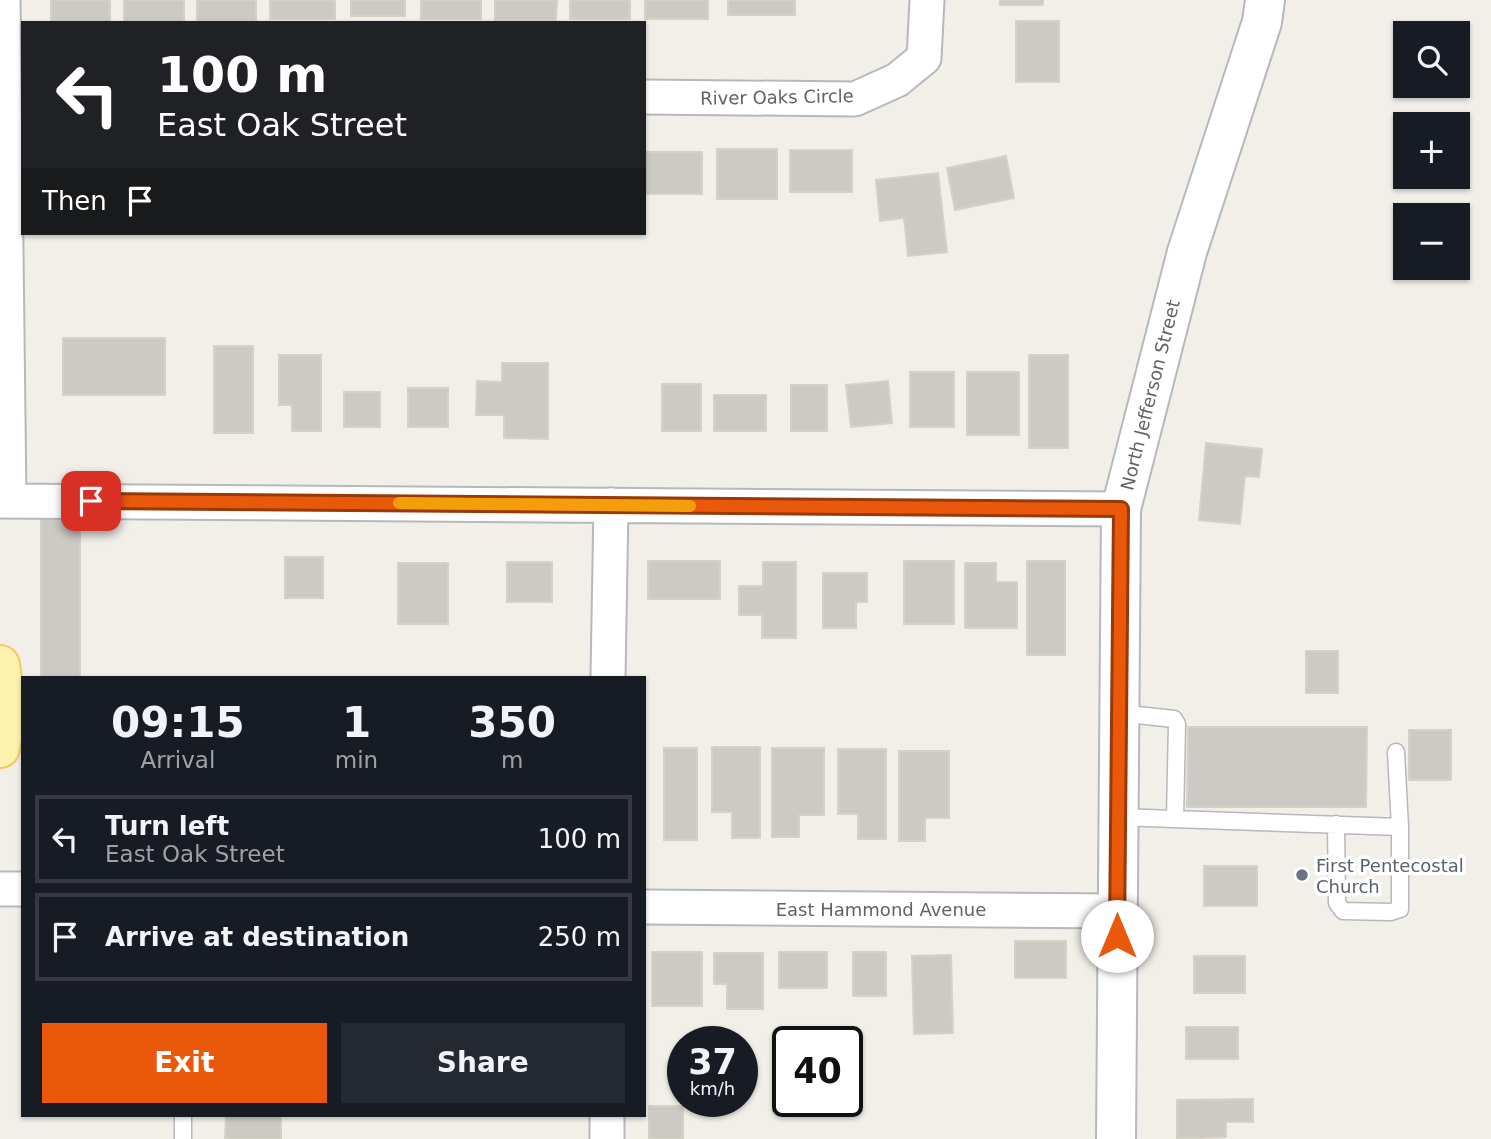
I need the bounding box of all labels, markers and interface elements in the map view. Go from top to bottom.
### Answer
map controls [1393,21,1470,280]
button: search [1393,21,1470,98]
text: 100 m [157,47,327,104]
icon: left [42,49,133,140]
street label: River Oaks Circle [700,85,854,109]
text: East Oak Street [157,106,407,144]
button: + [1393,112,1470,189]
icon: arrive [121,182,159,220]
text: Then [42,186,107,216]
button: − [1393,203,1470,280]
street label: North Jefferson Street [1116,298,1184,492]
pin [61,471,121,531]
icon: arrive [72,482,110,520]
text: 09:15 [111,698,245,747]
text: 1 [342,698,371,747]
text: 350 [468,698,556,747]
text: Arrival [141,747,215,773]
text: min [335,747,378,773]
text: m [501,747,523,773]
text: Turn left [105,811,229,841]
icon: left [46,820,84,858]
text: 100 m [538,824,621,854]
text: East Oak Street [105,841,285,867]
place label: First Pentecostal Church [1316,855,1464,897]
marker: First Pentecostal Church [1294,867,1310,883]
street label: East Hammond Avenue [776,899,986,920]
position arrow [1080,899,1154,973]
icon: arrive [46,918,84,956]
text: Arrive at destination [105,922,409,952]
text: 250 m [538,922,621,952]
button: Exit [42,1023,327,1103]
button: Share [341,1023,625,1103]
speed limit sign: 40 [772,1026,863,1117]
text: 37 [688,1042,737,1082]
text: km/h [690,1078,735,1099]

